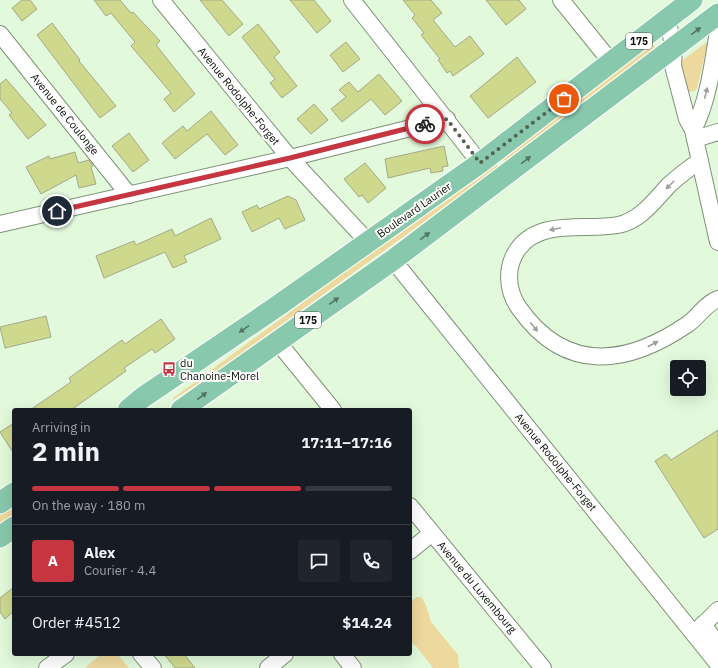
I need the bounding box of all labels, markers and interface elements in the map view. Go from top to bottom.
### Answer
one-way arrow [690,27,701,35]
road number: 175 [626,33,652,49]
street label: Avenue Rodolphe-Forget [195,44,283,148]
street label: Avenue de Coulonge [28,70,102,158]
pin [547,82,581,116]
one-way arrow [703,87,709,99]
icon: bag [553,88,575,110]
courier [405,104,445,144]
icon: bike [414,113,436,135]
one-way arrow [520,156,531,164]
street label: Boulevard Laurier [374,179,454,241]
one-way arrow [665,180,675,190]
pin [40,194,74,228]
icon: home [46,200,68,222]
one-way arrow [549,227,561,233]
one-way arrow [419,232,430,241]
one-way arrow [329,297,340,305]
road number: 175 [295,312,321,328]
one-way arrow [530,321,538,332]
one-way arrow [239,325,249,333]
one-way arrow [648,341,659,347]
place label: du Chanoine-Morel [180,356,259,383]
map controls [670,360,706,396]
button: locate [670,360,706,396]
bus stop icon: du Chanoine-Morel [161,361,177,377]
one-way arrow [197,392,207,400]
street label: Avenue Rodolphe-Forget [512,410,600,514]
text: Arriving in [32,419,91,436]
text: 17:11–17:16 [301,433,392,452]
text: 2 min [32,434,100,468]
text: On the way · 180 m [32,497,145,514]
street label: Avenue du Luxembourg [434,538,520,636]
button: chat [298,540,340,582]
button: phone [350,540,392,582]
text: Alex [84,543,115,562]
text: A [48,551,58,570]
text: Courier · 4.4 [84,562,156,579]
text: Order #4512 [32,613,121,632]
text: $14.24 [342,613,392,632]

